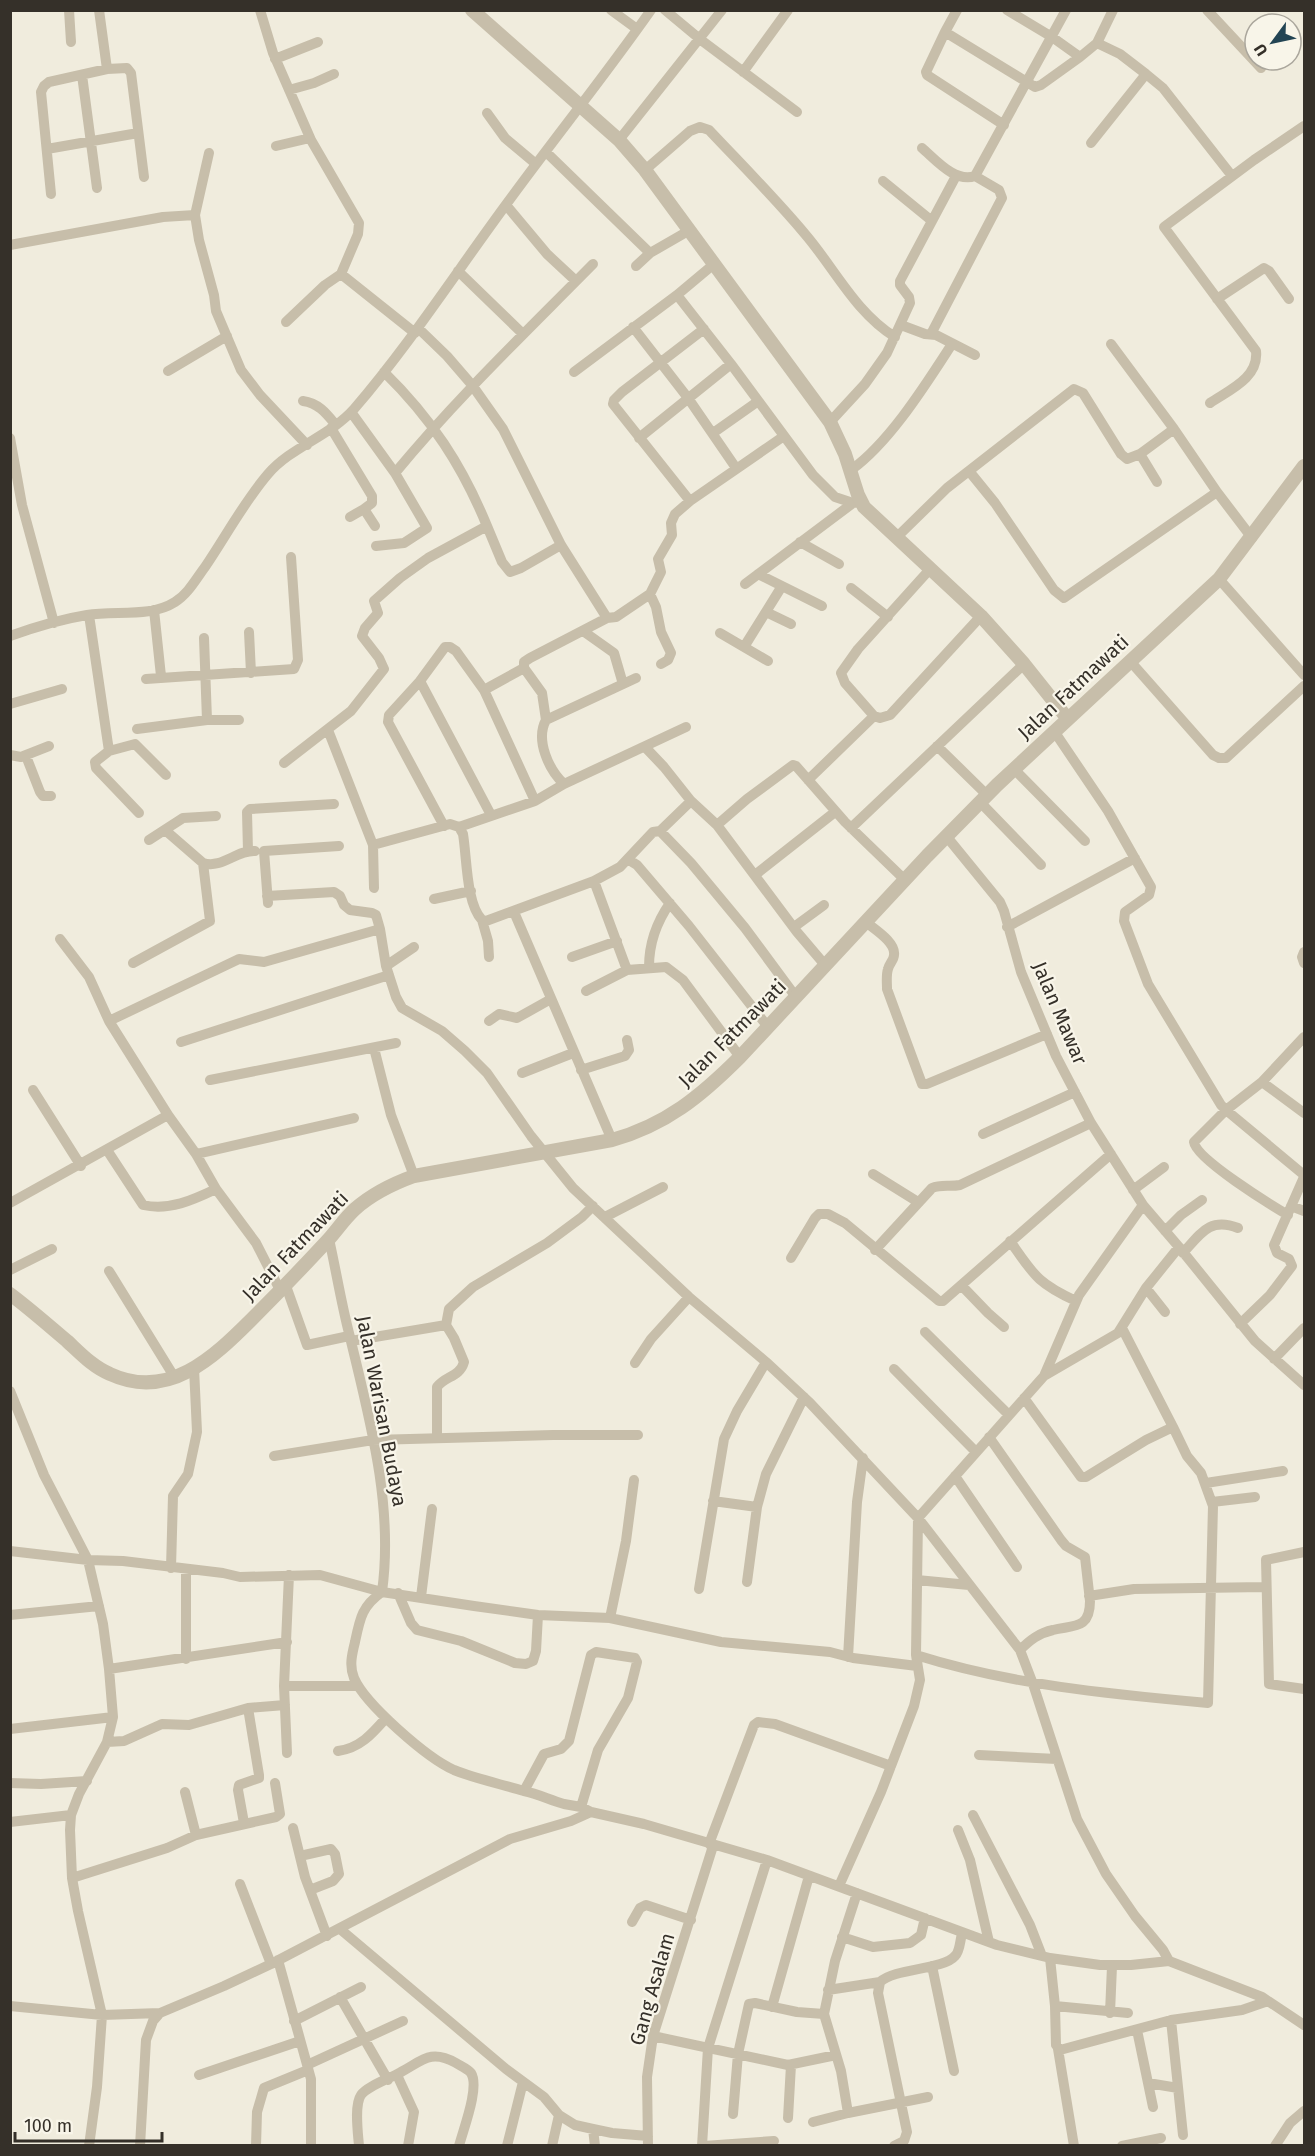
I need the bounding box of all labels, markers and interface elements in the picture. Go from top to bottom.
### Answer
north arrow [1243,12,1303,72]
text: U [1250,40,1272,59]
street label: Jalan Fatmawati [1013,629,1133,745]
street label: Jalan Mawar [1028,958,1093,1068]
street label: Jalan Fatmawati [673,974,791,1092]
street label: Jalan Fatmawati [237,1186,353,1306]
street label: Jalan Warisan Budaya [352,1313,412,1509]
street label: Gang Asalam [624,1930,680,2048]
scale bar [15,2105,162,2143]
text: 100 m [24,2115,72,2137]

